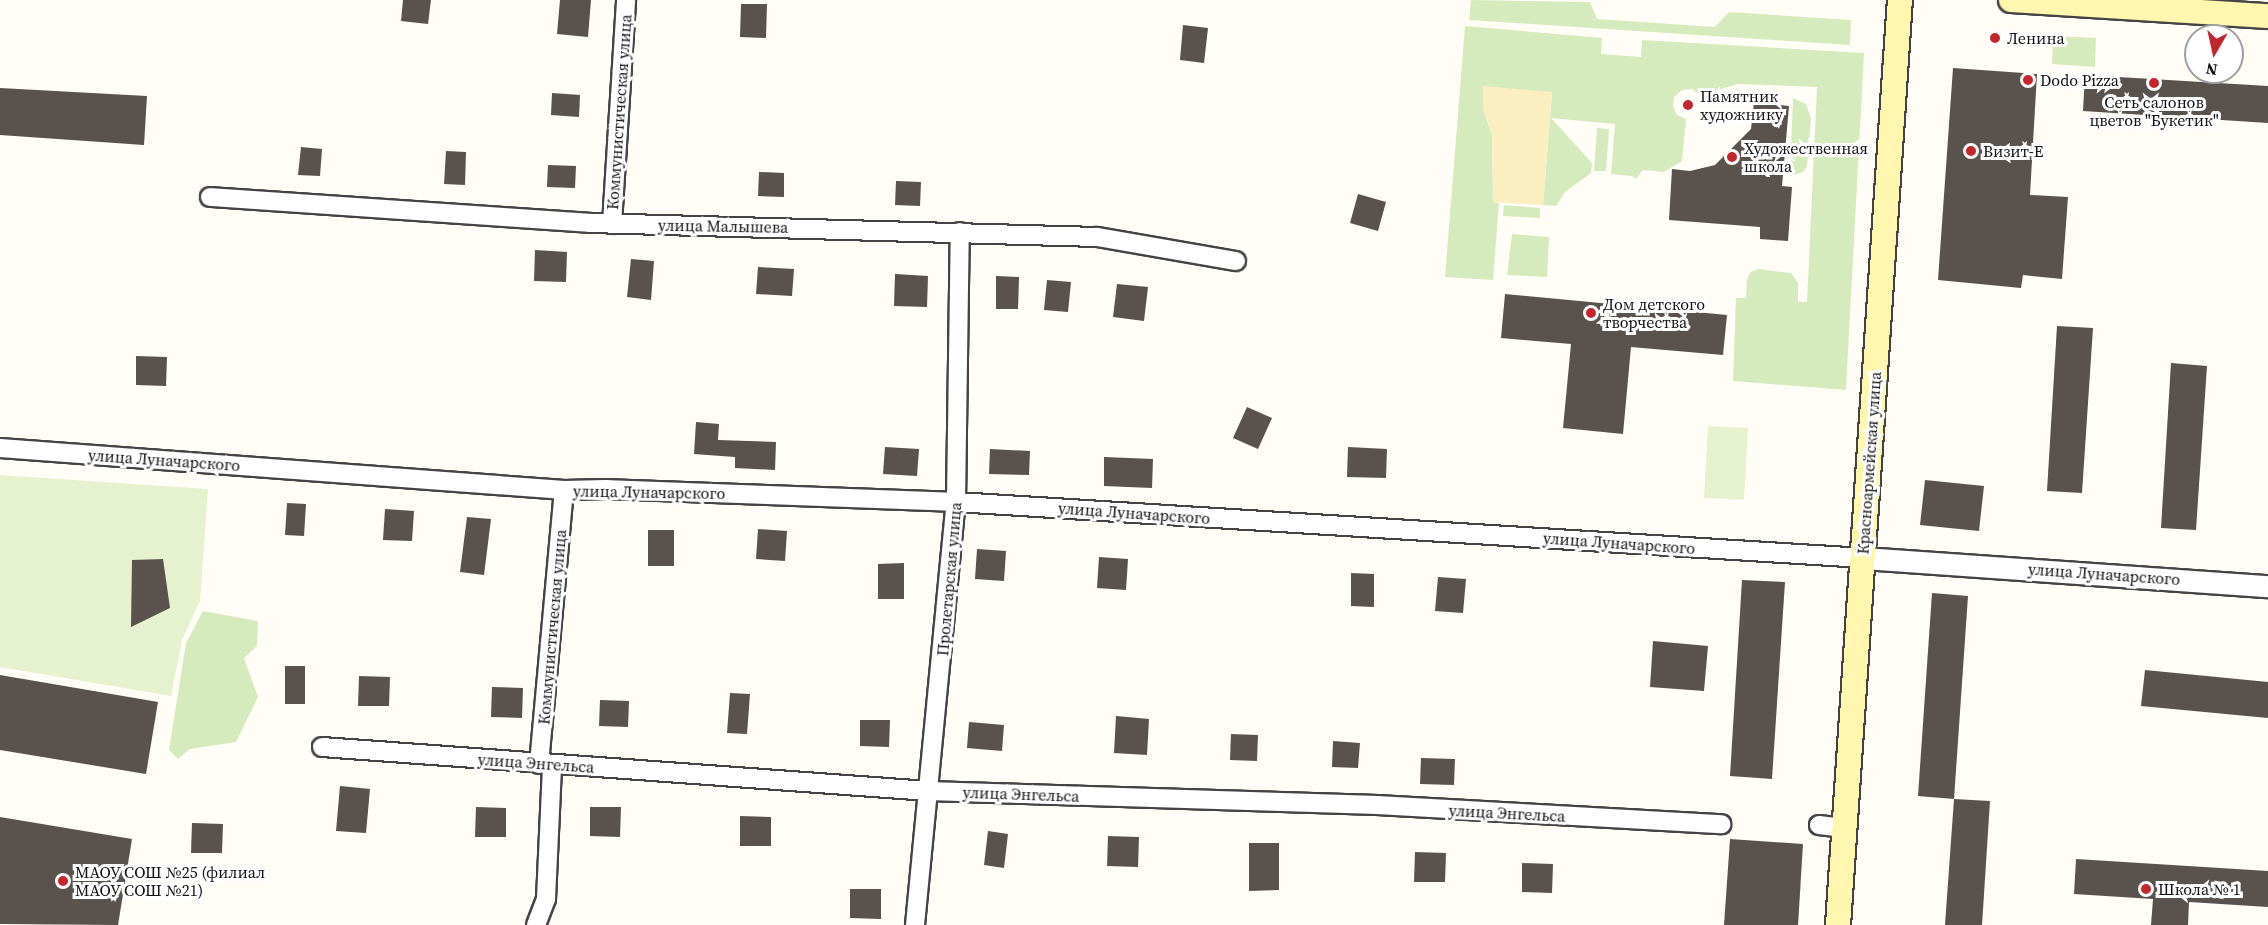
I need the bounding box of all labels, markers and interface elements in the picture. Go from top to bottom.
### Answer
street label: Коммунистическая улица [603,14,635,210]
north arrow [2184,24,2244,84]
place label: Ленина [2007,28,2065,48]
marker: Ленина [1988,31,2002,45]
text: N [2204,58,2219,82]
place label: Dodo Pizza [2040,70,2119,90]
marker: Dodo Pizza [2021,73,2035,87]
marker: Сеть салонов цветов "Букетик" [2147,76,2161,90]
place label: Памятник художнику [1700,86,1783,124]
place label: Сеть салонов цветов "Букетик" [2089,92,2219,130]
marker: Памятник художнику [1681,98,1695,112]
place label: Художественная школа [1744,138,1868,176]
place label: Визит-Е [1983,141,2044,161]
marker: Визит-Е [1964,144,1978,158]
marker: Художественная школа [1725,150,1739,164]
street label: улица Малышева [658,215,788,237]
place label: Дом детского творчества [1603,294,1705,332]
marker: Дом детского творчества [1584,306,1598,320]
street label: Красноармейская улица [1853,371,1885,555]
street label: улица Луначарского [87,445,241,475]
street label: улица Луначарского [573,481,725,503]
street label: улица Луначарского [1057,498,1211,528]
street label: Пролетарская улица [933,501,965,657]
street label: улица Луначарского [1542,528,1696,558]
street label: Коммунистическая улица [534,529,570,725]
street label: улица Луначарского [2027,559,2181,589]
street label: улица Энгельса [477,749,595,777]
street label: улица Энгельса [962,782,1080,806]
street label: улица Энгельса [1448,800,1566,826]
place label: МАОУ СОШ №25 (филиал МАОУ СОШ №21) [75,862,266,900]
marker: МАОУ СОШ №25 (филиал МАОУ СОШ №21) [56,874,70,888]
place label: Школа № 1 [2158,879,2241,899]
marker: Школа № 1 [2139,882,2153,896]

